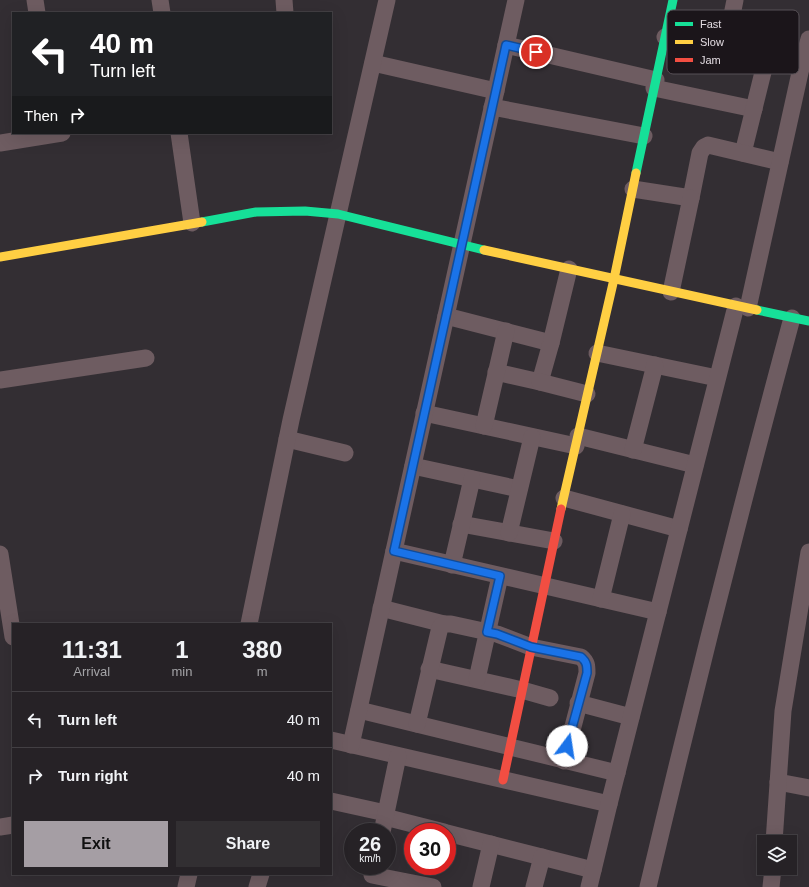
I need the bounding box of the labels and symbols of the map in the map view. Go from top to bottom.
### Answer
legend [667,10,799,74]
text: Fast [700,18,721,30]
pin [519,35,553,69]
text: Slow [700,36,724,48]
text: Jam [700,54,721,66]
position arrow [546,725,588,767]
speed limit sign: 30 [404,823,456,875]

